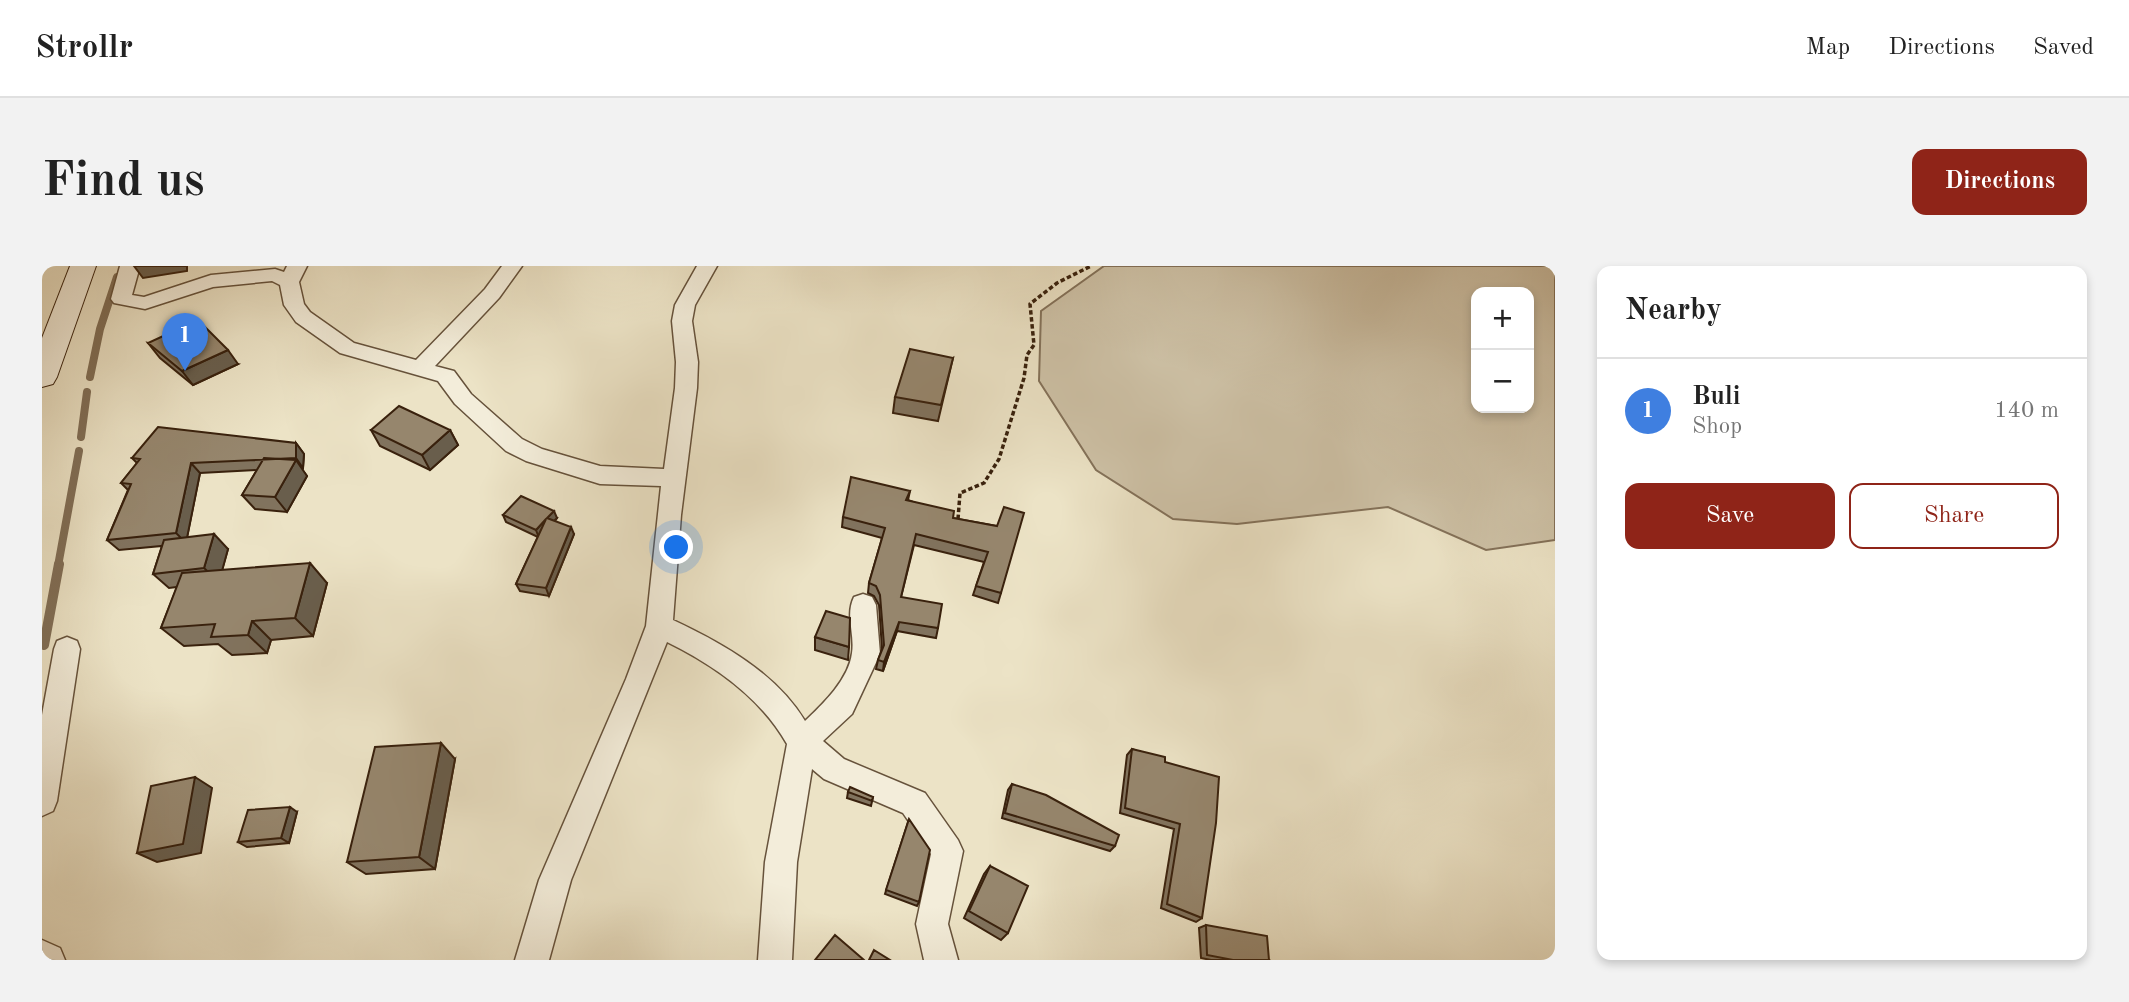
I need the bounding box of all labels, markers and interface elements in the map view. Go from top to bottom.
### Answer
text: Strollr [35,32,133,65]
text: Map [1806,36,1850,60]
text: Directions [1888,36,1995,60]
text: Saved [2033,36,2094,60]
button: Directions [1912,149,2087,215]
text: Find us [42,158,205,207]
map controls [1471,287,1534,413]
button: + [1471,287,1534,350]
text: Nearby [1625,296,1722,326]
pin: 1 [162,313,208,371]
button: − [1471,350,1534,413]
text: Buli [1692,384,1740,410]
text: 1 [1641,399,1655,422]
text: 140 m [1994,399,2059,422]
text: Shop [1692,415,1742,438]
button: Save [1625,483,1835,549]
button: Share [1849,483,2059,549]
your location [659,530,693,564]

